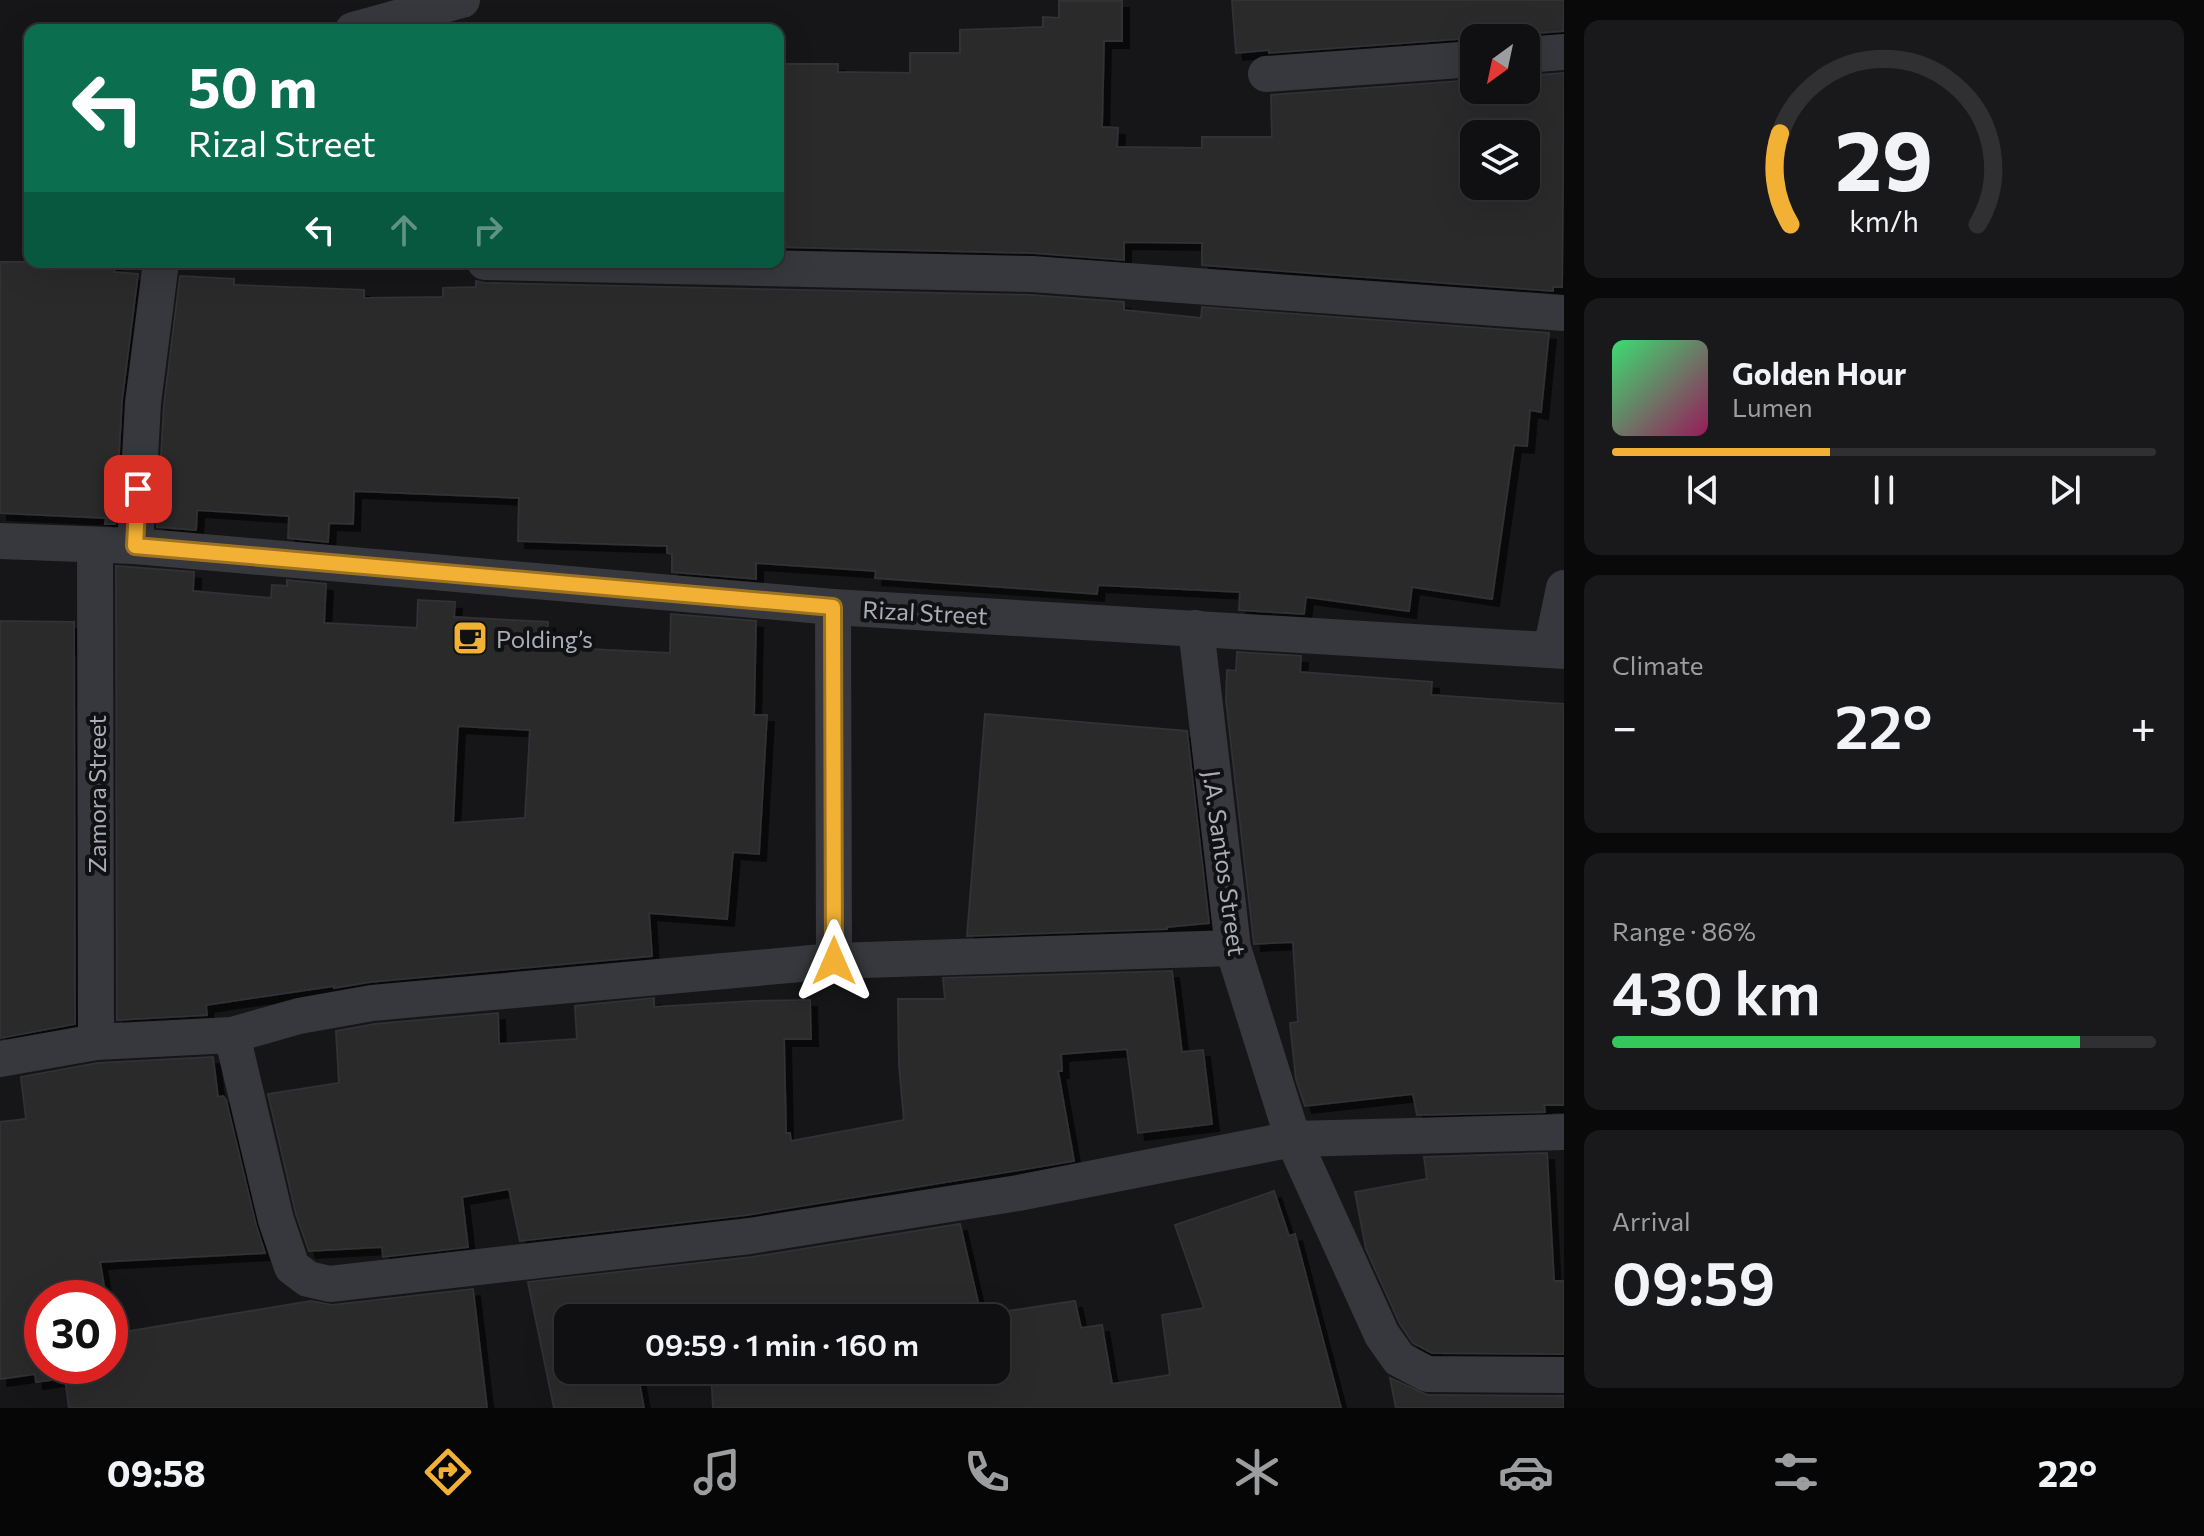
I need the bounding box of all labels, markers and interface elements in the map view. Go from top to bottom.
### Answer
north arrow [1460,24,1540,104]
map controls [1460,24,1540,200]
text: 50 m [188,51,317,120]
icon: left [56,56,160,160]
text: 29 [1835,105,1933,207]
text: Rizal Street [188,120,376,164]
button: layers [1460,120,1540,200]
text: km/h [1849,203,1919,238]
icon: left [298,208,342,252]
icon: ahead [382,208,426,252]
icon: right [466,208,510,252]
text: Golden Hour [1732,354,1906,391]
text: Lumen [1732,391,1813,422]
pin [104,455,172,523]
icon: arrive [116,467,160,511]
icon: previous [1681,468,1725,512]
icon: pause [1862,468,1906,512]
icon: next [2043,468,2087,512]
street label: Rizal Street [862,594,988,630]
cafe icon: Polding’s [451,619,489,657]
place label: Polding’s [496,624,593,653]
text: Climate [1612,649,1704,680]
text: 22° [1835,688,1932,761]
text: − [1612,698,1637,752]
text: + [2130,698,2156,752]
street label: Zamora Street [82,715,111,873]
street label: J.A. Santos Street [1198,768,1252,958]
text: Range · 86% [1612,915,1756,946]
position arrow [792,919,876,1003]
text: 430 km [1612,954,1821,1027]
text: Arrival [1612,1205,1691,1236]
text: 09:59 [1612,1244,1775,1317]
speed limit sign: 30 [24,1280,128,1384]
text: 09:59 · 1 min · 160 m [645,1325,919,1362]
icon: directions [420,1444,476,1500]
icon: music [689,1444,745,1500]
icon: phone [959,1444,1015,1500]
icon: climate [1229,1444,1285,1500]
icon: car [1498,1444,1554,1500]
icon: filters [1768,1444,1824,1500]
text: 09:58 [107,1450,206,1494]
text: 22° [2038,1450,2097,1494]

